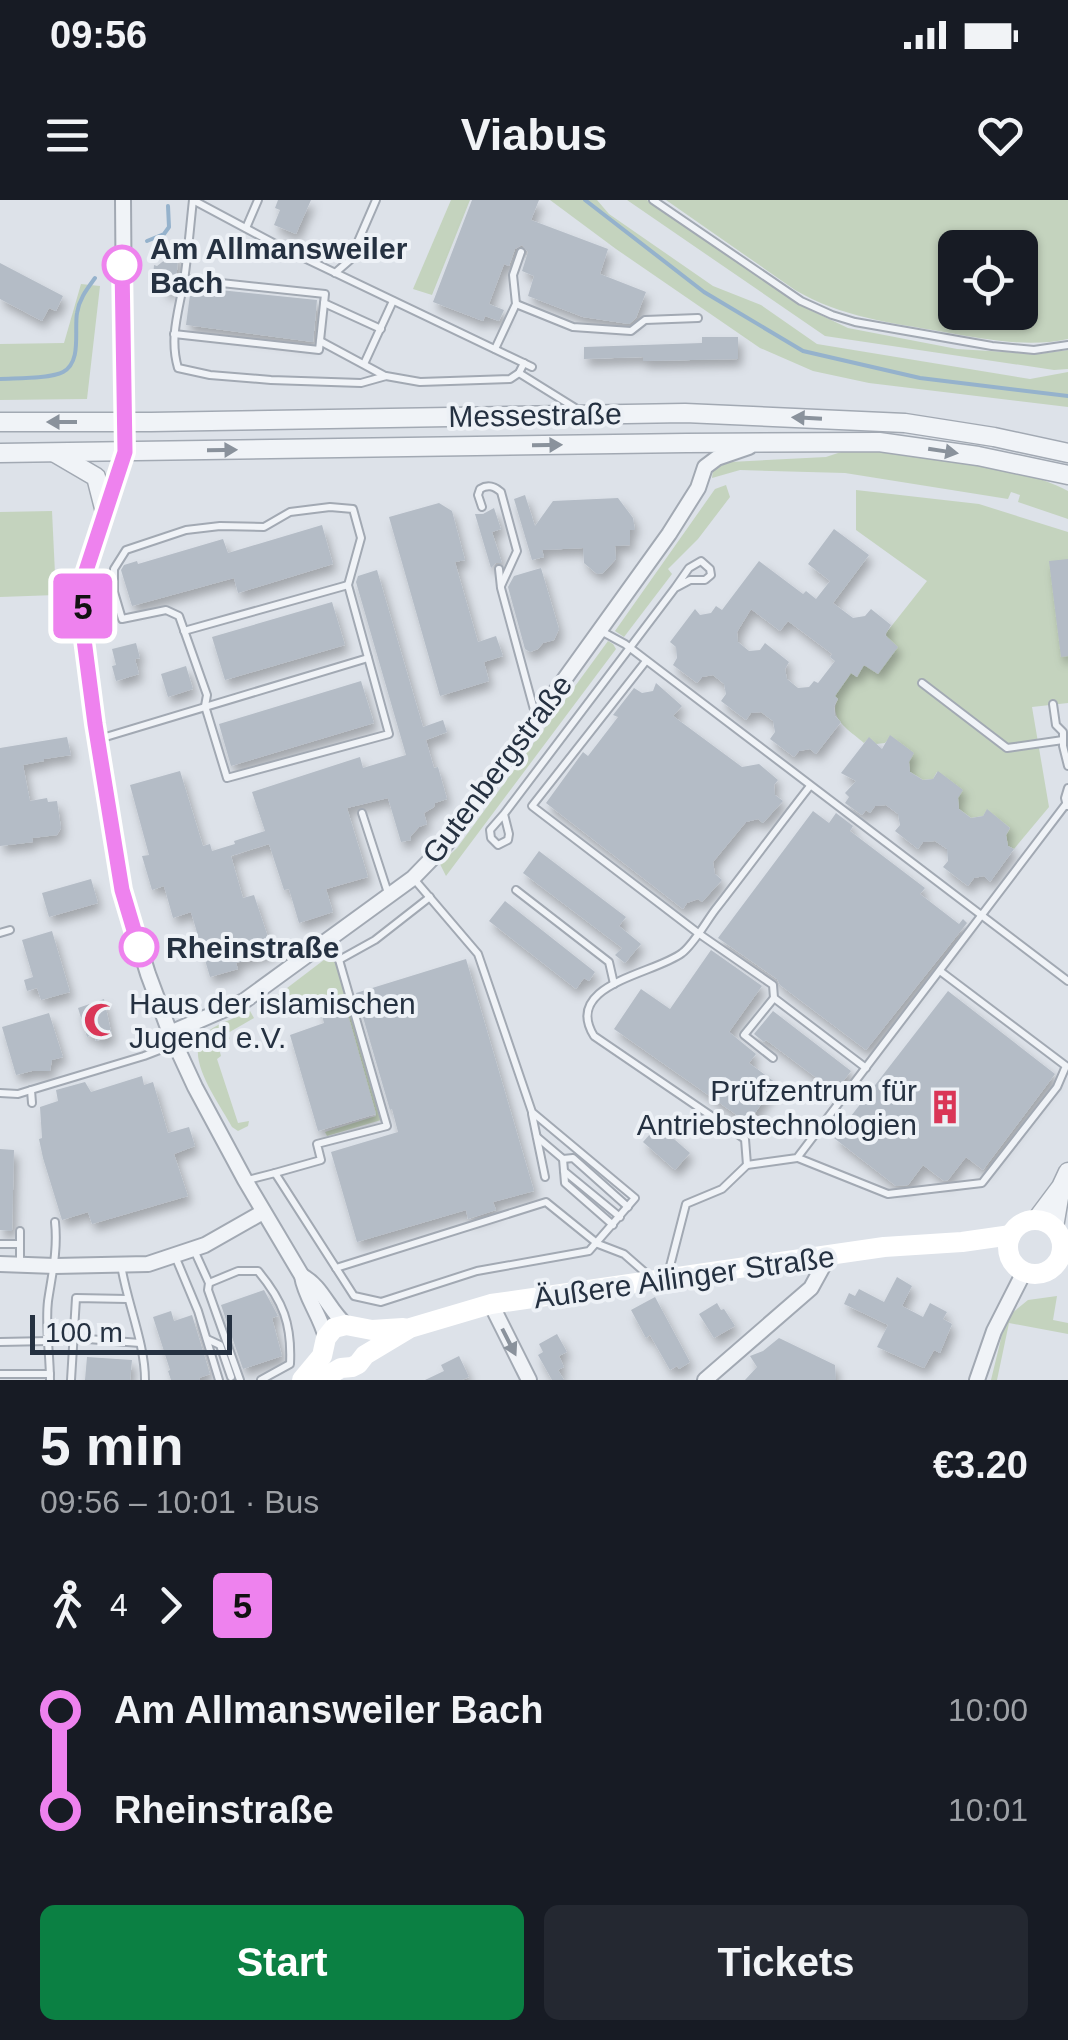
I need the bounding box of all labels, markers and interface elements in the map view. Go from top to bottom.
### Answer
text: 09:56 [50,14,147,56]
icon: menu [40,108,95,163]
icon: heart [973,108,1028,163]
text: Viabus [461,109,607,160]
map controls [938,230,1038,330]
button: locate [938,230,1038,330]
place label: Am Allmansweiler Bach [150,232,408,299]
marker: Am Allmansweiler Bach [103,246,141,284]
street label: Messestraße [448,397,622,433]
one-way arrow [791,410,823,426]
one-way arrow [46,414,78,430]
one-way arrow [532,437,564,453]
one-way arrow [207,442,239,458]
one-way arrow [928,443,959,459]
line badge: 5 [51,574,116,638]
text: 5 [73,587,93,626]
street label: Gutenbergstraße [416,669,578,869]
marker: Rheinstraße [120,928,158,966]
place label: Rheinstraße [166,931,339,964]
place label: Haus der islamischen Jugend e.V. [129,987,416,1054]
mosque icon: Haus der islamischen Jugend e.V. [82,1001,120,1039]
place label: Prüfzentrum für Antriebstechnologien [637,1074,917,1141]
building icon: Prüfzentrum für Antriebstechnologien [926,1088,964,1126]
street label: Äußere Ailinger Straße [531,1240,837,1314]
scale bar [30,1310,232,1354]
text: 100 m [45,1317,123,1348]
one-way arrow [501,1328,518,1357]
text: 5 min [40,1415,184,1477]
text: €3.20 [933,1444,1028,1486]
text: 09:56 – 10:01 · Bus [40,1484,319,1520]
icon: walk [40,1578,95,1633]
icon: forward [143,1578,198,1633]
text: 5 [233,1586,252,1625]
text: 4 [110,1587,128,1623]
text: Am Allmansweiler Bach [114,1689,543,1731]
text: 10:00 [948,1692,1028,1728]
text: Rheinstraße [114,1789,334,1831]
text: 10:01 [948,1792,1028,1828]
button: Start [40,1905,524,2020]
button: Tickets [544,1905,1028,2020]

